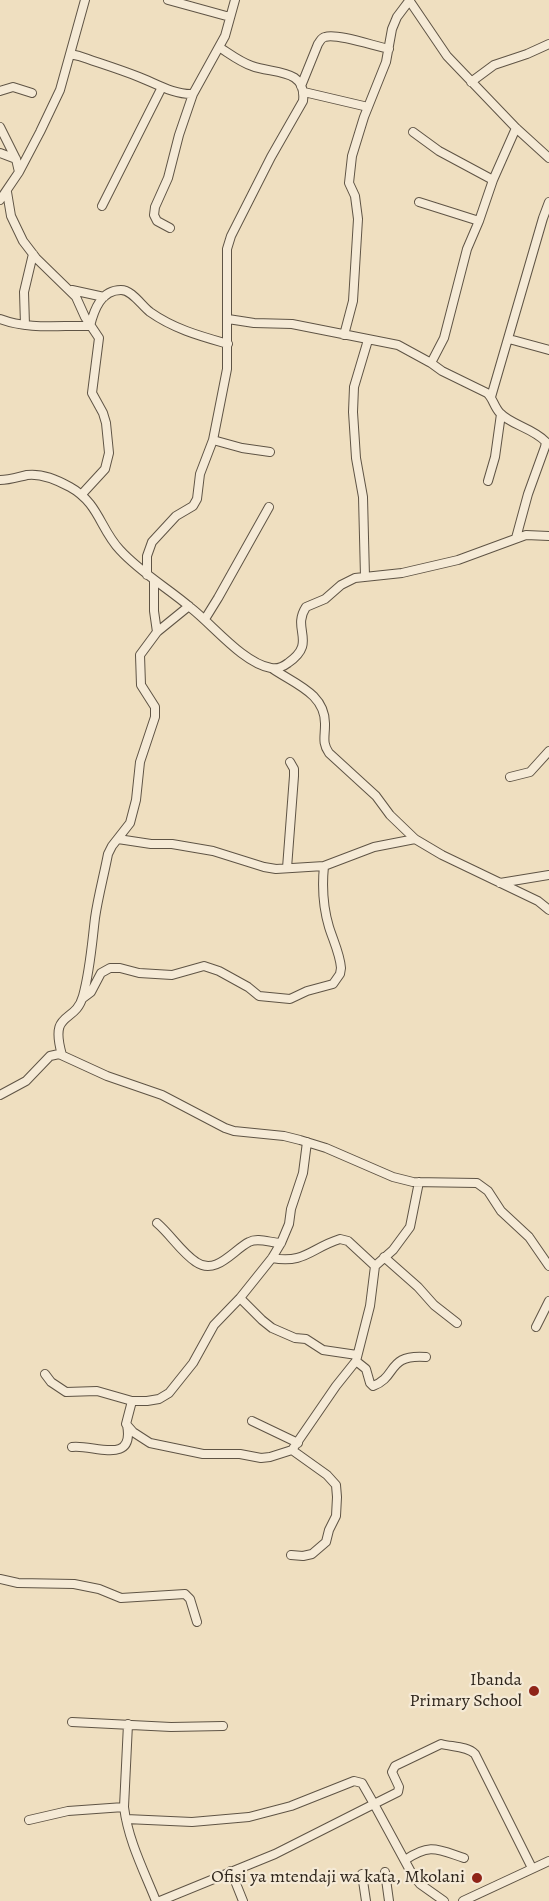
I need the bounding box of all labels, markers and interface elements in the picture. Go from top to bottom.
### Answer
place label: Ibanda Primary School [409,1670,522,1712]
marker: Ibanda Primary School [527,1684,541,1698]
place label: Ofisi ya mtendaji wa kata, Mkolani [211,1867,465,1889]
marker: Ofisi ya mtendaji wa kata, Mkolani [470,1871,484,1885]

